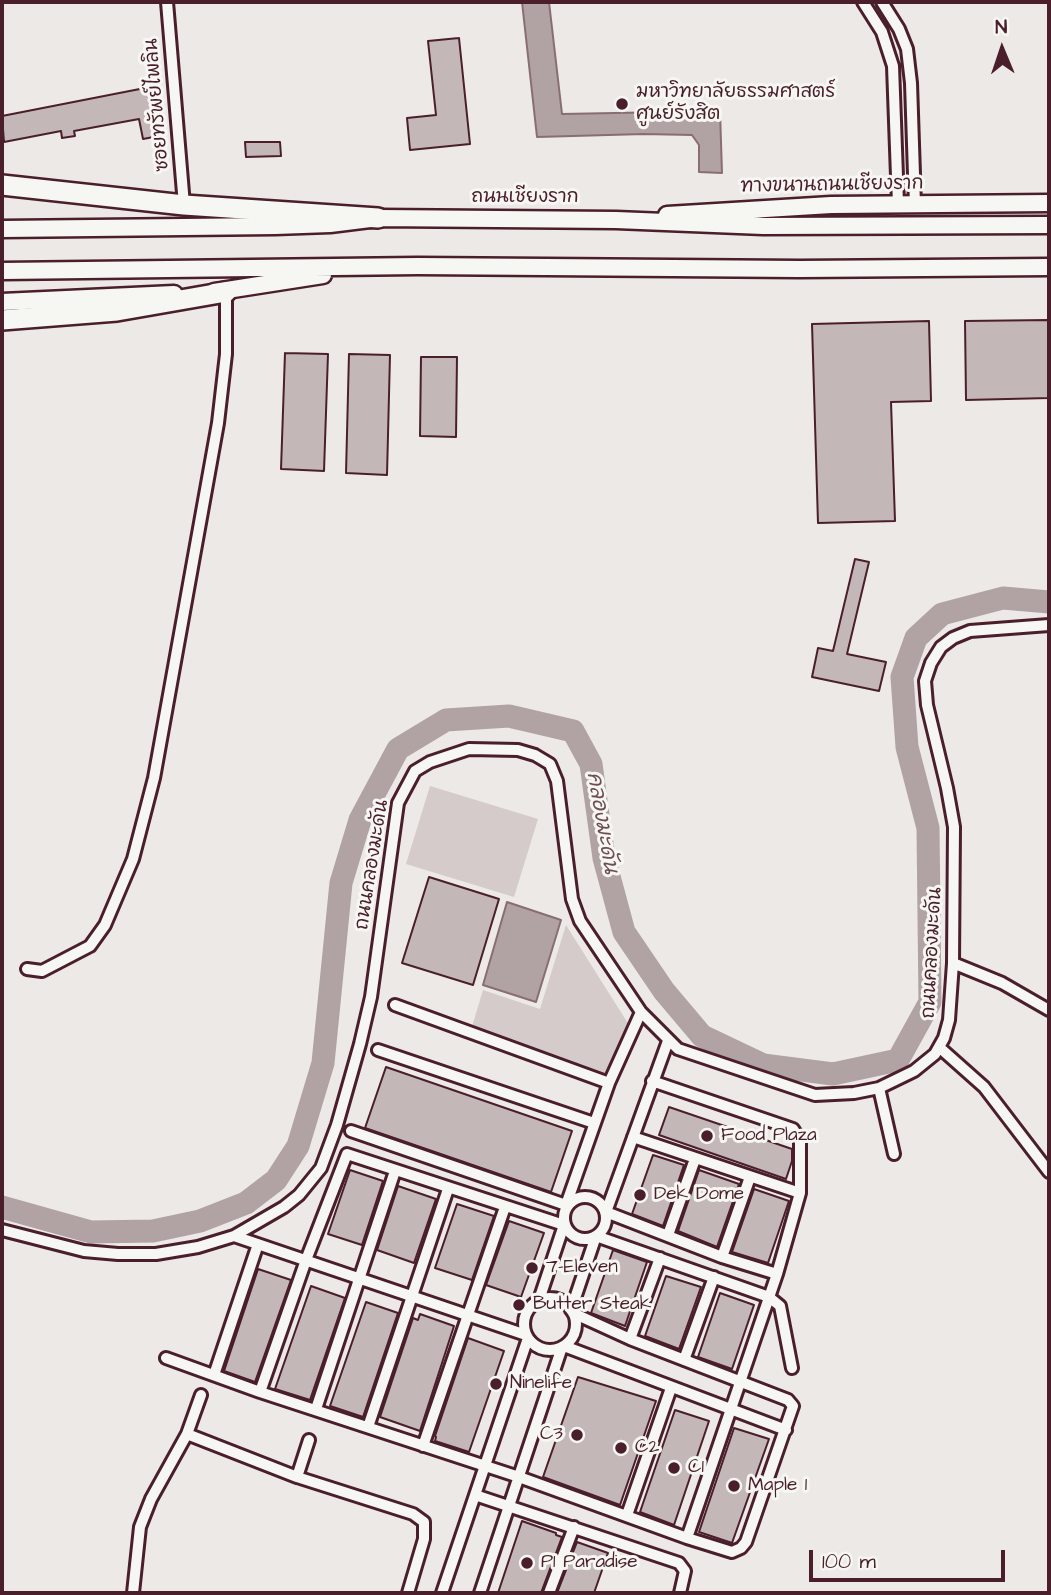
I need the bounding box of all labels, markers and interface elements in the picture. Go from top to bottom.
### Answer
north arrow [967,14,1037,84]
text: N [995,14,1008,41]
street label: ซอยทรัพย์ไพลิน [141,38,175,172]
place label: มหาวิทยาลัยธรรมศาสตร์ ศูนย์รังสิต [636,82,835,126]
marker: มหาวิทยาลัยธรรมศาสตร์ ศูนย์รังสิต [614,96,630,112]
street label: ทางขนานถนนเชียงราก [740,173,924,199]
street label: ถนนเชียงราก [471,187,579,209]
water label: คลองมะดัน [580,770,622,876]
street label: ถนนคลองมะดัน [351,798,395,932]
street label: ถนนคลองมะดัน [918,887,948,1019]
place label: Food Plaza [721,1125,817,1147]
marker: Food Plaza [699,1128,715,1144]
place label: Dek Dome [654,1184,744,1206]
marker: Dek Dome [632,1187,648,1203]
place label: 7-Eleven [546,1257,618,1279]
marker: 7-Eleven [524,1260,540,1276]
place label: Butter Steak [533,1294,651,1316]
marker: Butter Steak [511,1297,527,1313]
place label: Ninelife [510,1373,572,1395]
marker: Ninelife [488,1376,504,1392]
place label: C3 [540,1424,563,1446]
marker: C3 [569,1427,585,1443]
place label: C2 [635,1437,659,1459]
marker: C2 [613,1440,629,1456]
place label: C1 [688,1457,704,1479]
marker: C1 [666,1460,682,1476]
place label: Maple 1 [748,1475,807,1497]
marker: Maple 1 [726,1478,742,1494]
scale bar [813,1536,1009,1580]
text: 100 m [822,1547,876,1576]
place label: P1 Paradise [541,1552,638,1574]
marker: P1 Paradise [519,1555,535,1571]

